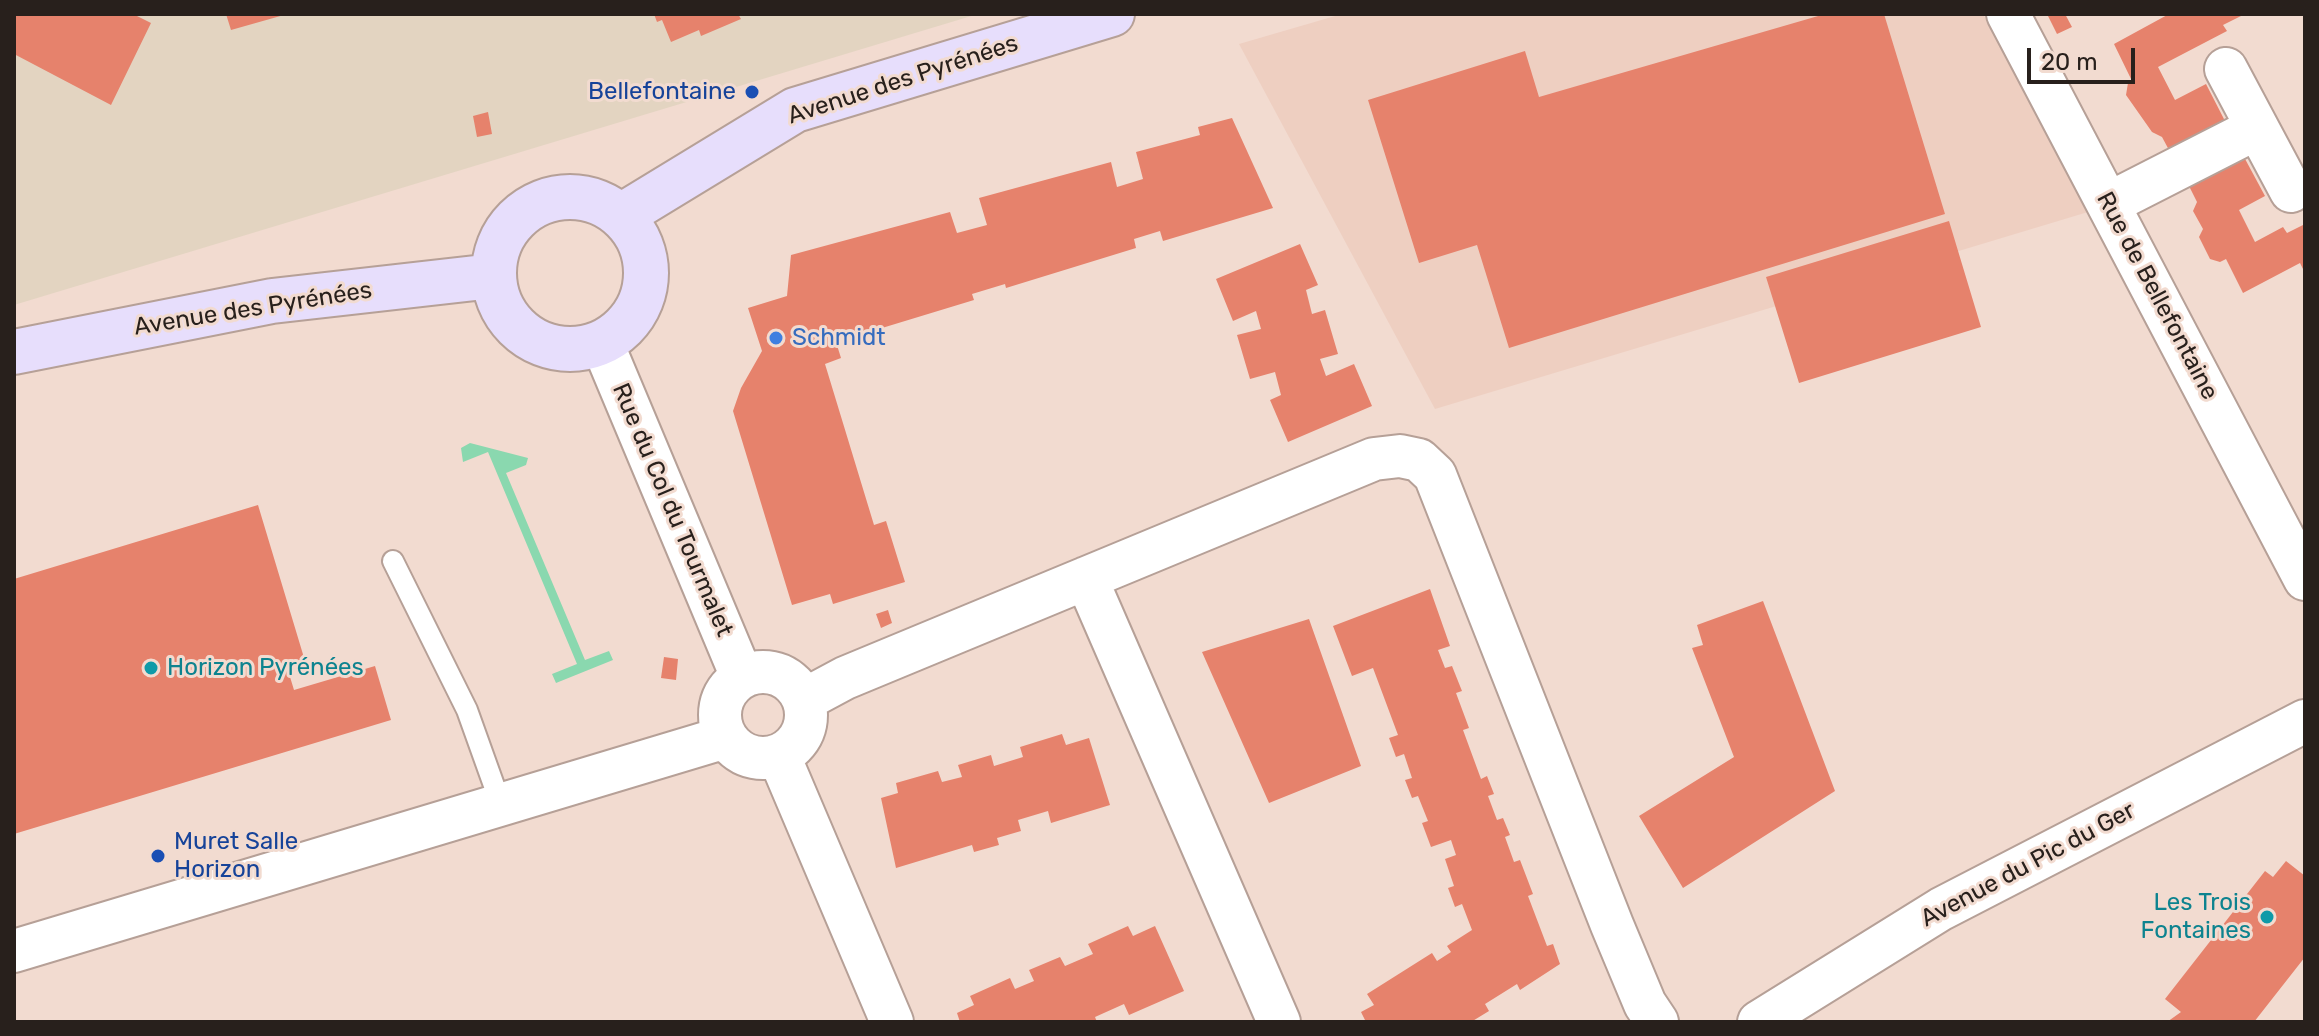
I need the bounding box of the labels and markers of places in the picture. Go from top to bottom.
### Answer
place label: Bellefontaine [588,78,736,106]
marker: Bellefontaine [743,83,761,101]
place label: Schmidt [792,324,886,352]
marker: Schmidt [767,329,785,347]
place label: Horizon Pyrénées [167,654,364,682]
marker: Horizon Pyrénées [142,659,160,677]
place label: Muret Salle Horizon [174,828,298,884]
marker: Muret Salle Horizon [149,847,167,865]
place label: Les Trois Fontaines [2140,889,2251,945]
marker: Les Trois Fontaines [2258,908,2276,926]

